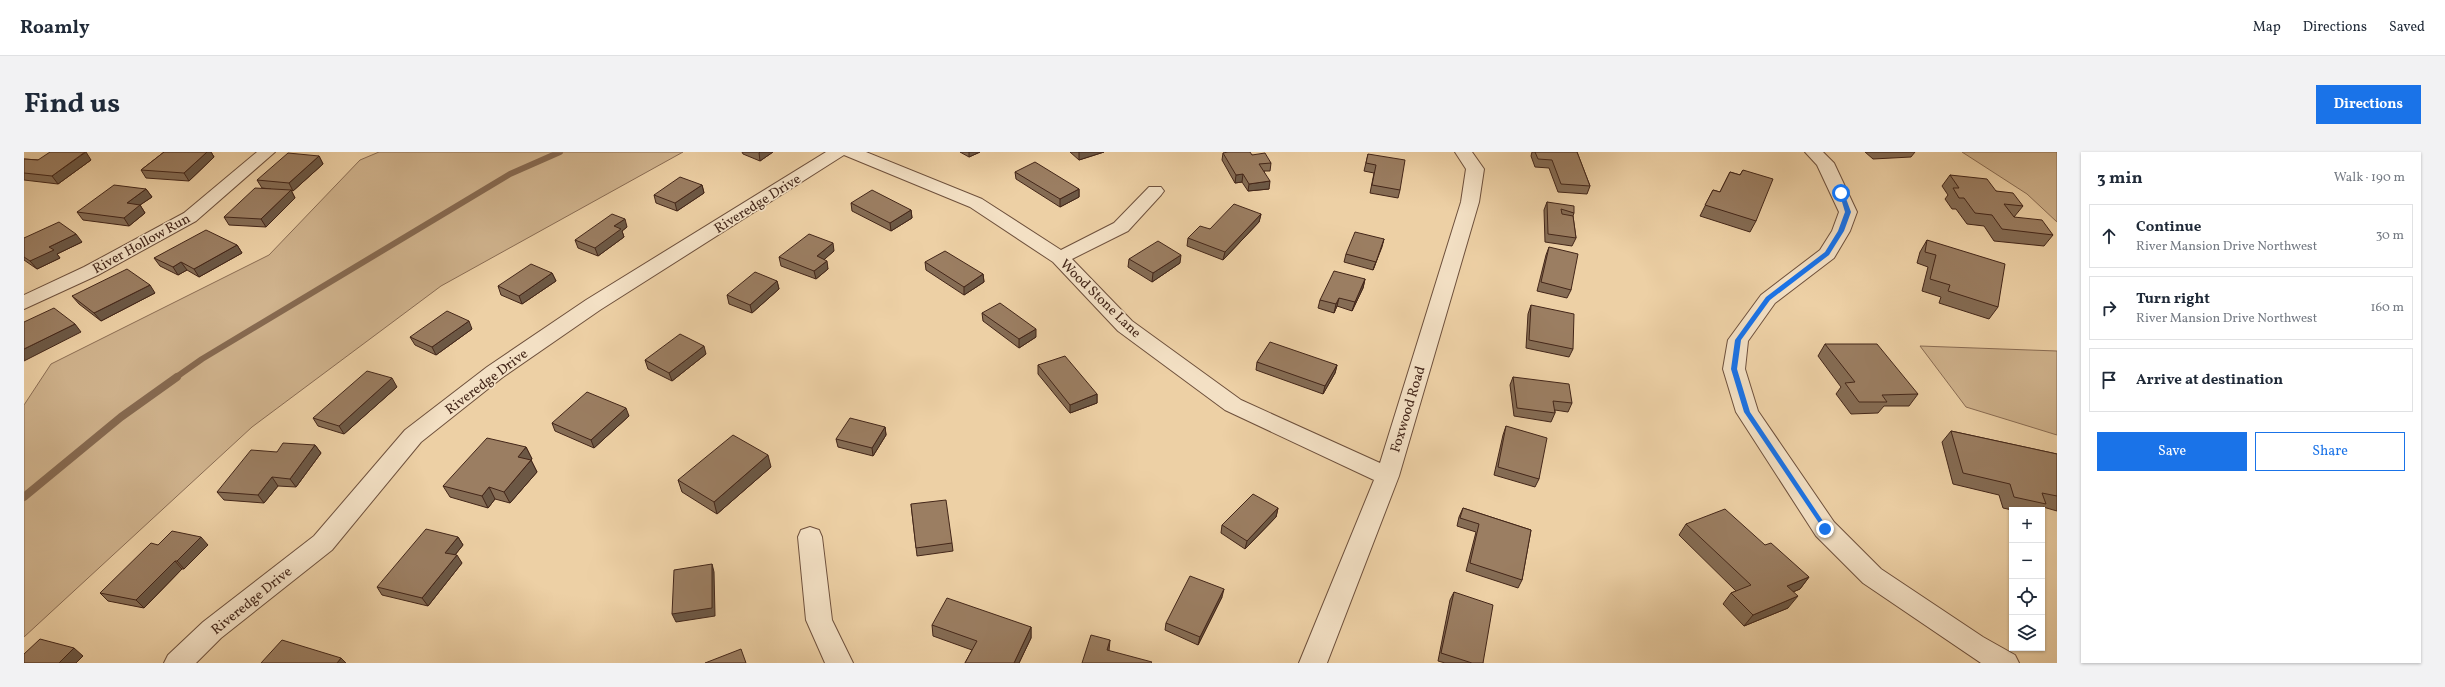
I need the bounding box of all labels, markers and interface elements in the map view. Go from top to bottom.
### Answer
text: Roamly [20,15,90,41]
text: Map [2253,18,2281,37]
text: Directions [2303,18,2367,37]
text: Saved [2389,18,2425,37]
text: Find us [24,85,120,124]
button: Directions [2316,85,2421,124]
text: 3 min [2097,167,2143,190]
text: Walk · 190 m [2334,169,2405,187]
street label: Riveredge Drive [711,170,805,239]
route start [1832,184,1850,202]
street label: River Hollow Run [89,210,194,279]
text: Continue [2136,217,2201,238]
icon: ahead [2098,225,2120,247]
text: 30 m [2376,227,2404,245]
text: River Mansion Drive Northwest [2136,238,2317,256]
street label: Wood Stone Lane [1055,255,1145,343]
text: Turn right [2136,289,2210,310]
icon: right [2098,297,2120,319]
text: 160 m [2370,299,2404,317]
text: River Mansion Drive Northwest [2136,310,2317,328]
street label: Riveredge Drive [442,345,532,420]
street label: Foxwood Road [1386,364,1431,455]
icon: arrive [2098,369,2120,391]
text: Arrive at destination [2136,370,2283,391]
button: Save [2097,432,2247,471]
button: Share [2255,432,2405,471]
map controls [2009,507,2045,651]
button: + [2009,507,2045,543]
route end [1816,520,1834,538]
button: − [2009,543,2045,579]
street label: Riveredge Drive [208,562,297,640]
button: locate [2009,579,2045,615]
button: layers [2009,615,2045,651]

